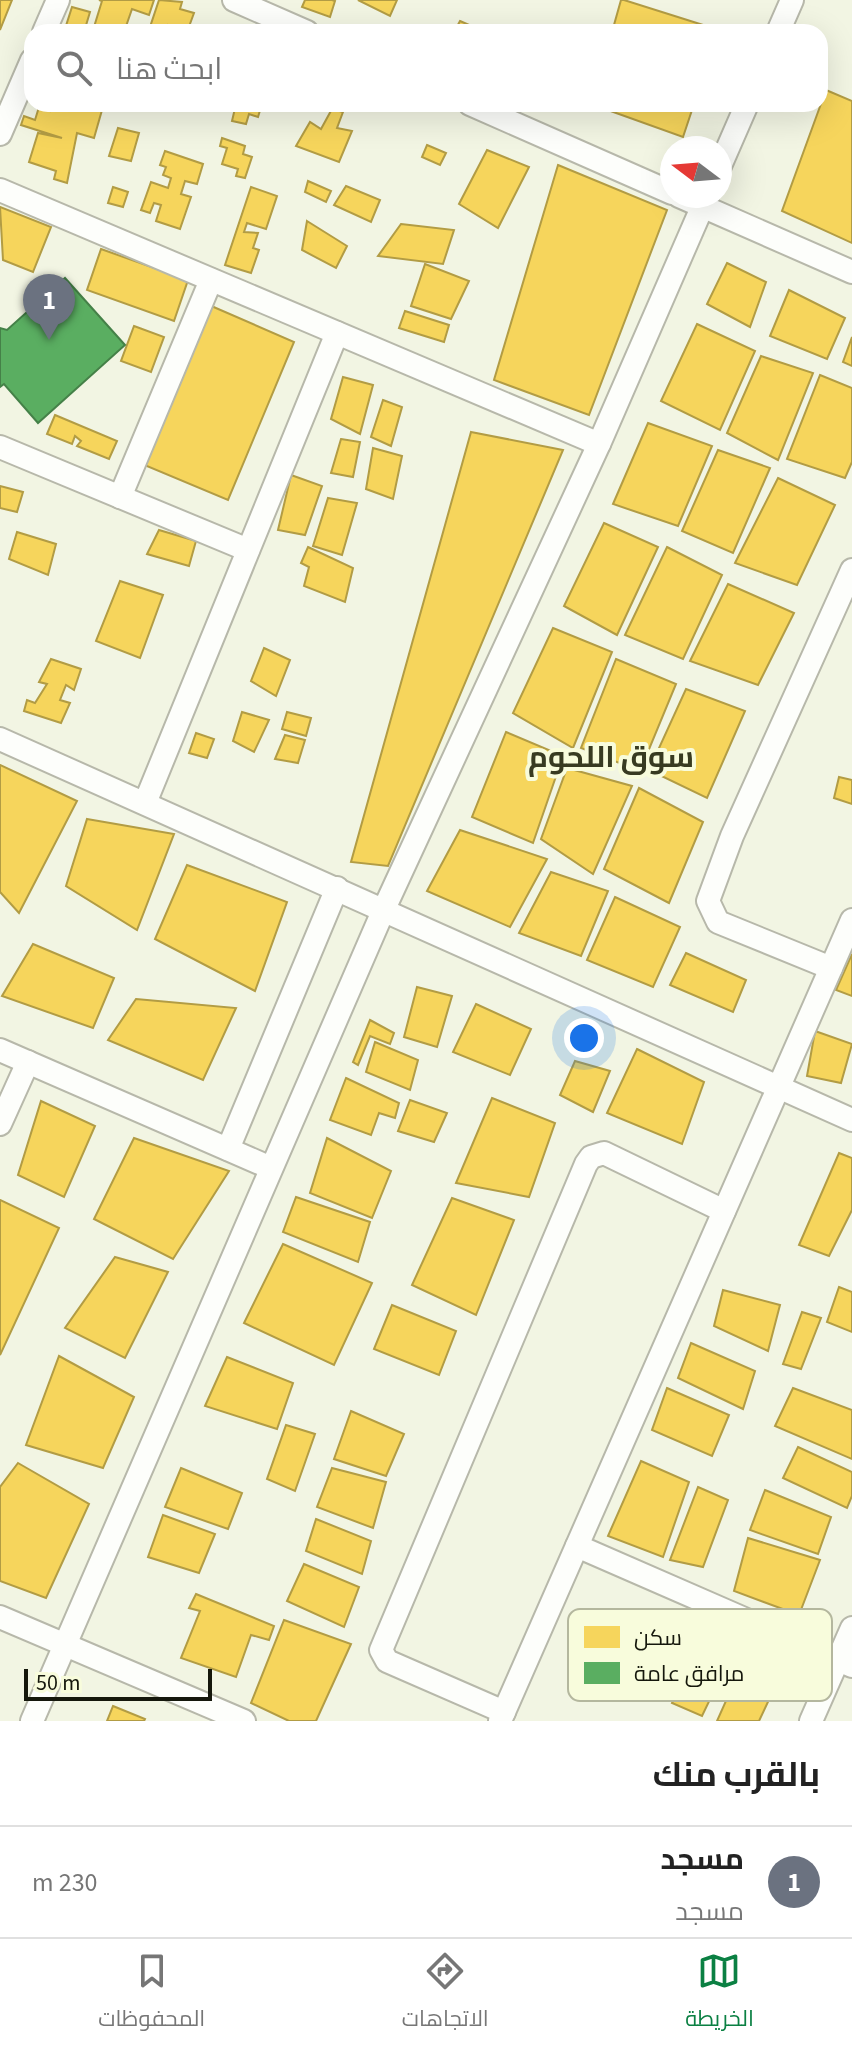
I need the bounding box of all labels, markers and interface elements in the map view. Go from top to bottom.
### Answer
search box [24,24,828,112]
icon: search [52,46,96,90]
text: ابحث هنا [116,48,222,91]
north arrow [660,136,732,208]
pin: 1 [23,274,75,340]
district label: سوق اللحوم [528,736,694,779]
your location [564,1018,604,1058]
legend [568,1609,832,1701]
text: سكن [634,1622,682,1654]
text: مرافق عامة [634,1658,744,1690]
scale bar [24,1665,212,1701]
text: 50 m [36,1667,81,1699]
text: بالقرب منك [653,1751,820,1800]
text: مسجد [661,1838,744,1881]
text: 230 m [32,1864,98,1901]
text: 1 [787,1864,801,1901]
text: مسجد [675,1893,744,1930]
tab: المحفوظات [98,1949,205,2039]
tab: الاتجاهات [402,1949,489,2039]
tab: الخريطة [685,1949,754,2039]

